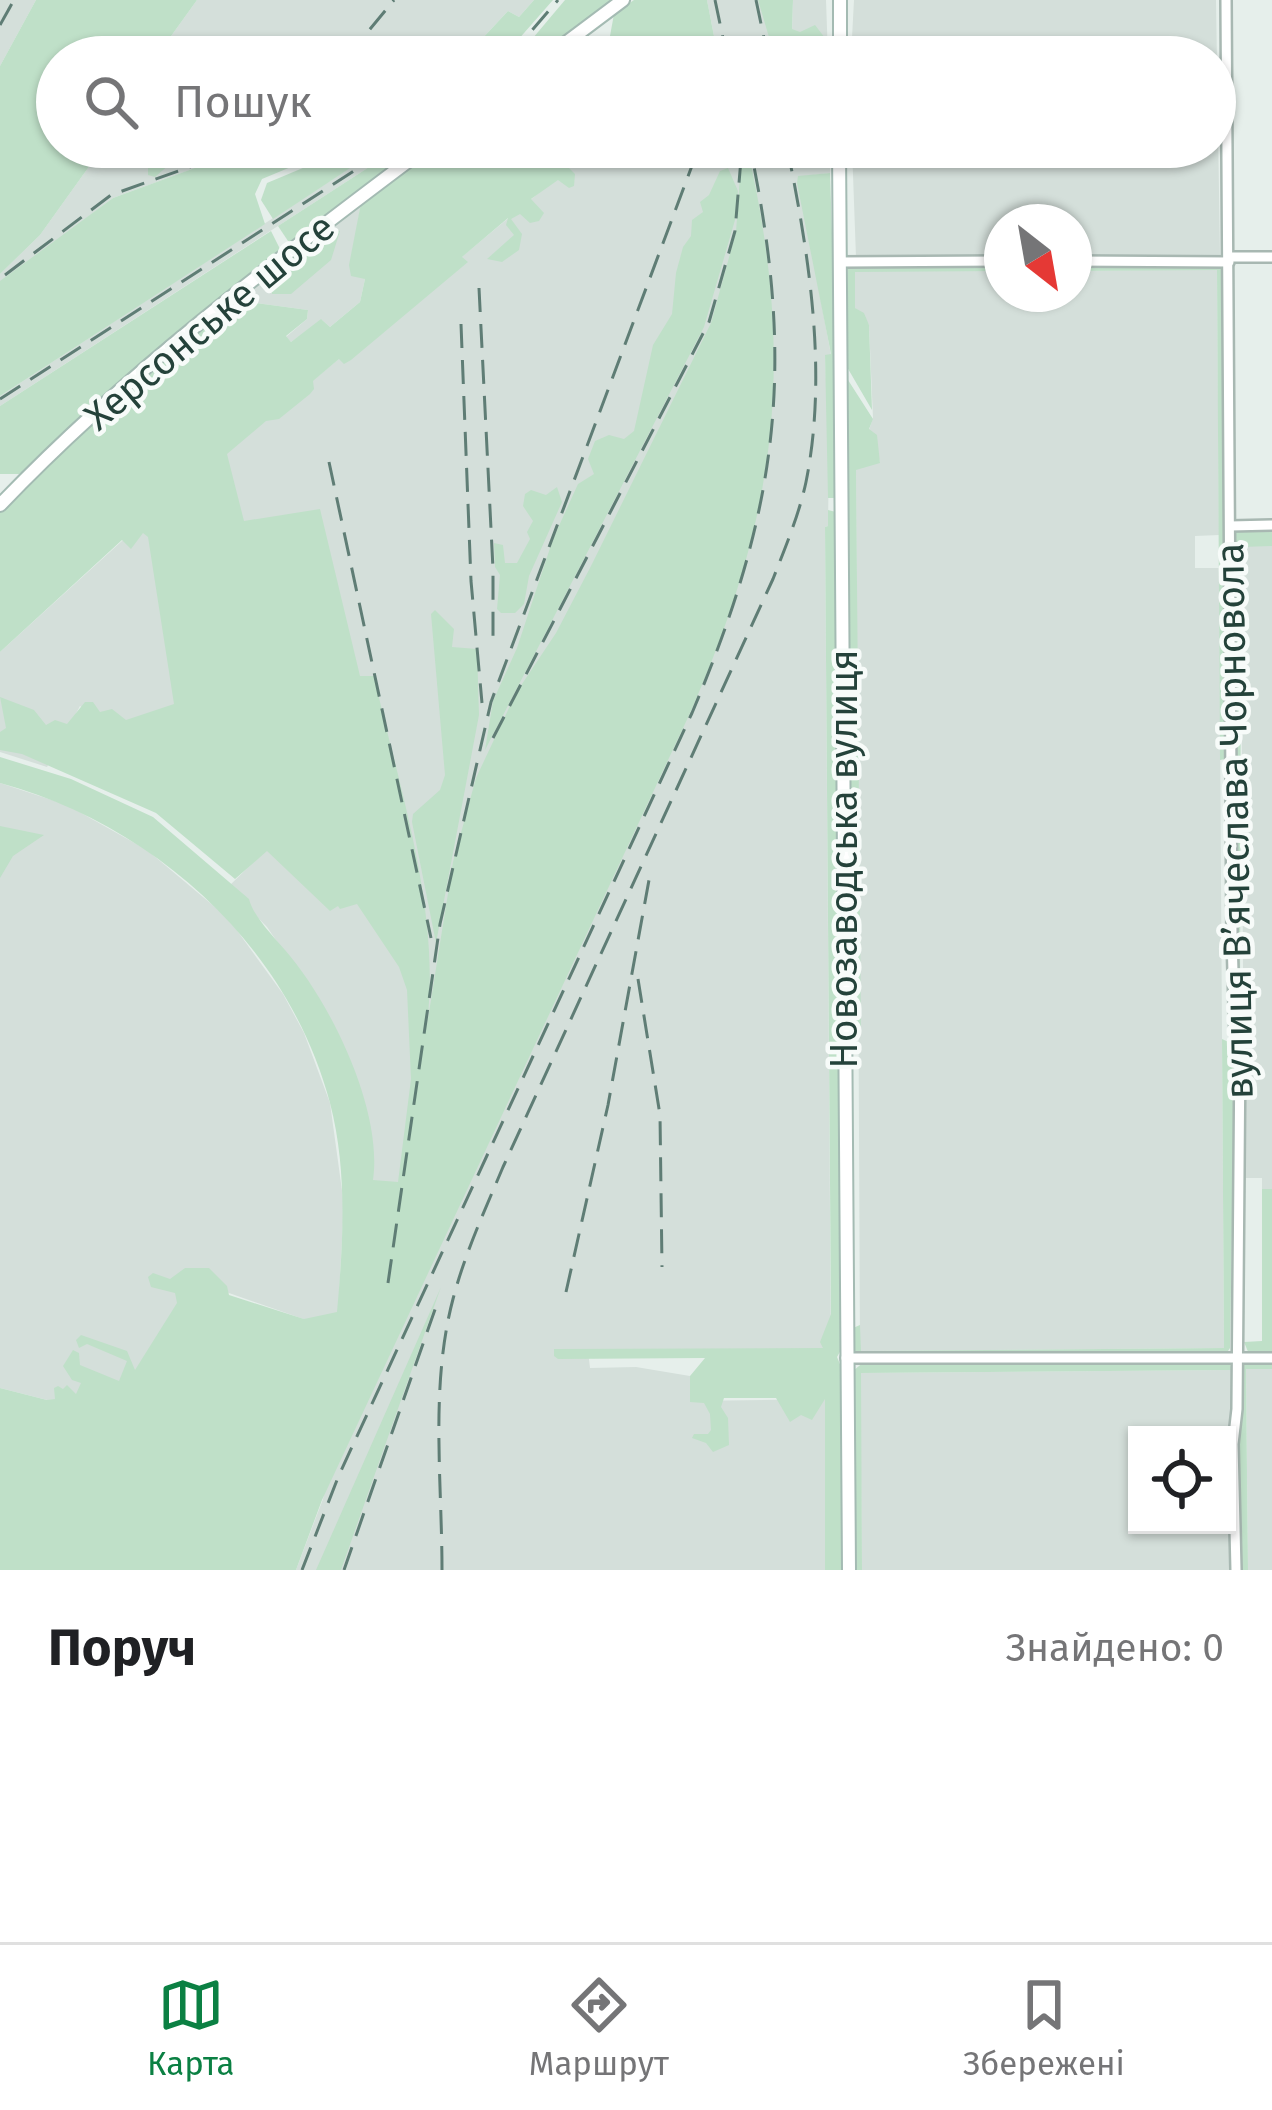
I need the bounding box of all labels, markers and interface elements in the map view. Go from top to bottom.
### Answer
search box [36,36,1236,168]
icon: search [78,69,144,135]
text: Пошук [174,75,312,129]
street label: Херсонське шосе [75,204,344,440]
north arrow [984,204,1092,312]
street label: вулиця Вʼячеслава Чорновола [1207,542,1263,1100]
street label: Новозаводська вулиця [821,649,867,1069]
map controls [1128,1426,1236,1534]
button: locate [1128,1426,1236,1534]
text: Поруч [48,1617,196,1679]
text: Знайдено: 0 [1006,1625,1224,1671]
tab: Карта [147,1972,235,2084]
tab: Маршрут [529,1972,669,2084]
tab: Збережені [963,1972,1125,2084]

